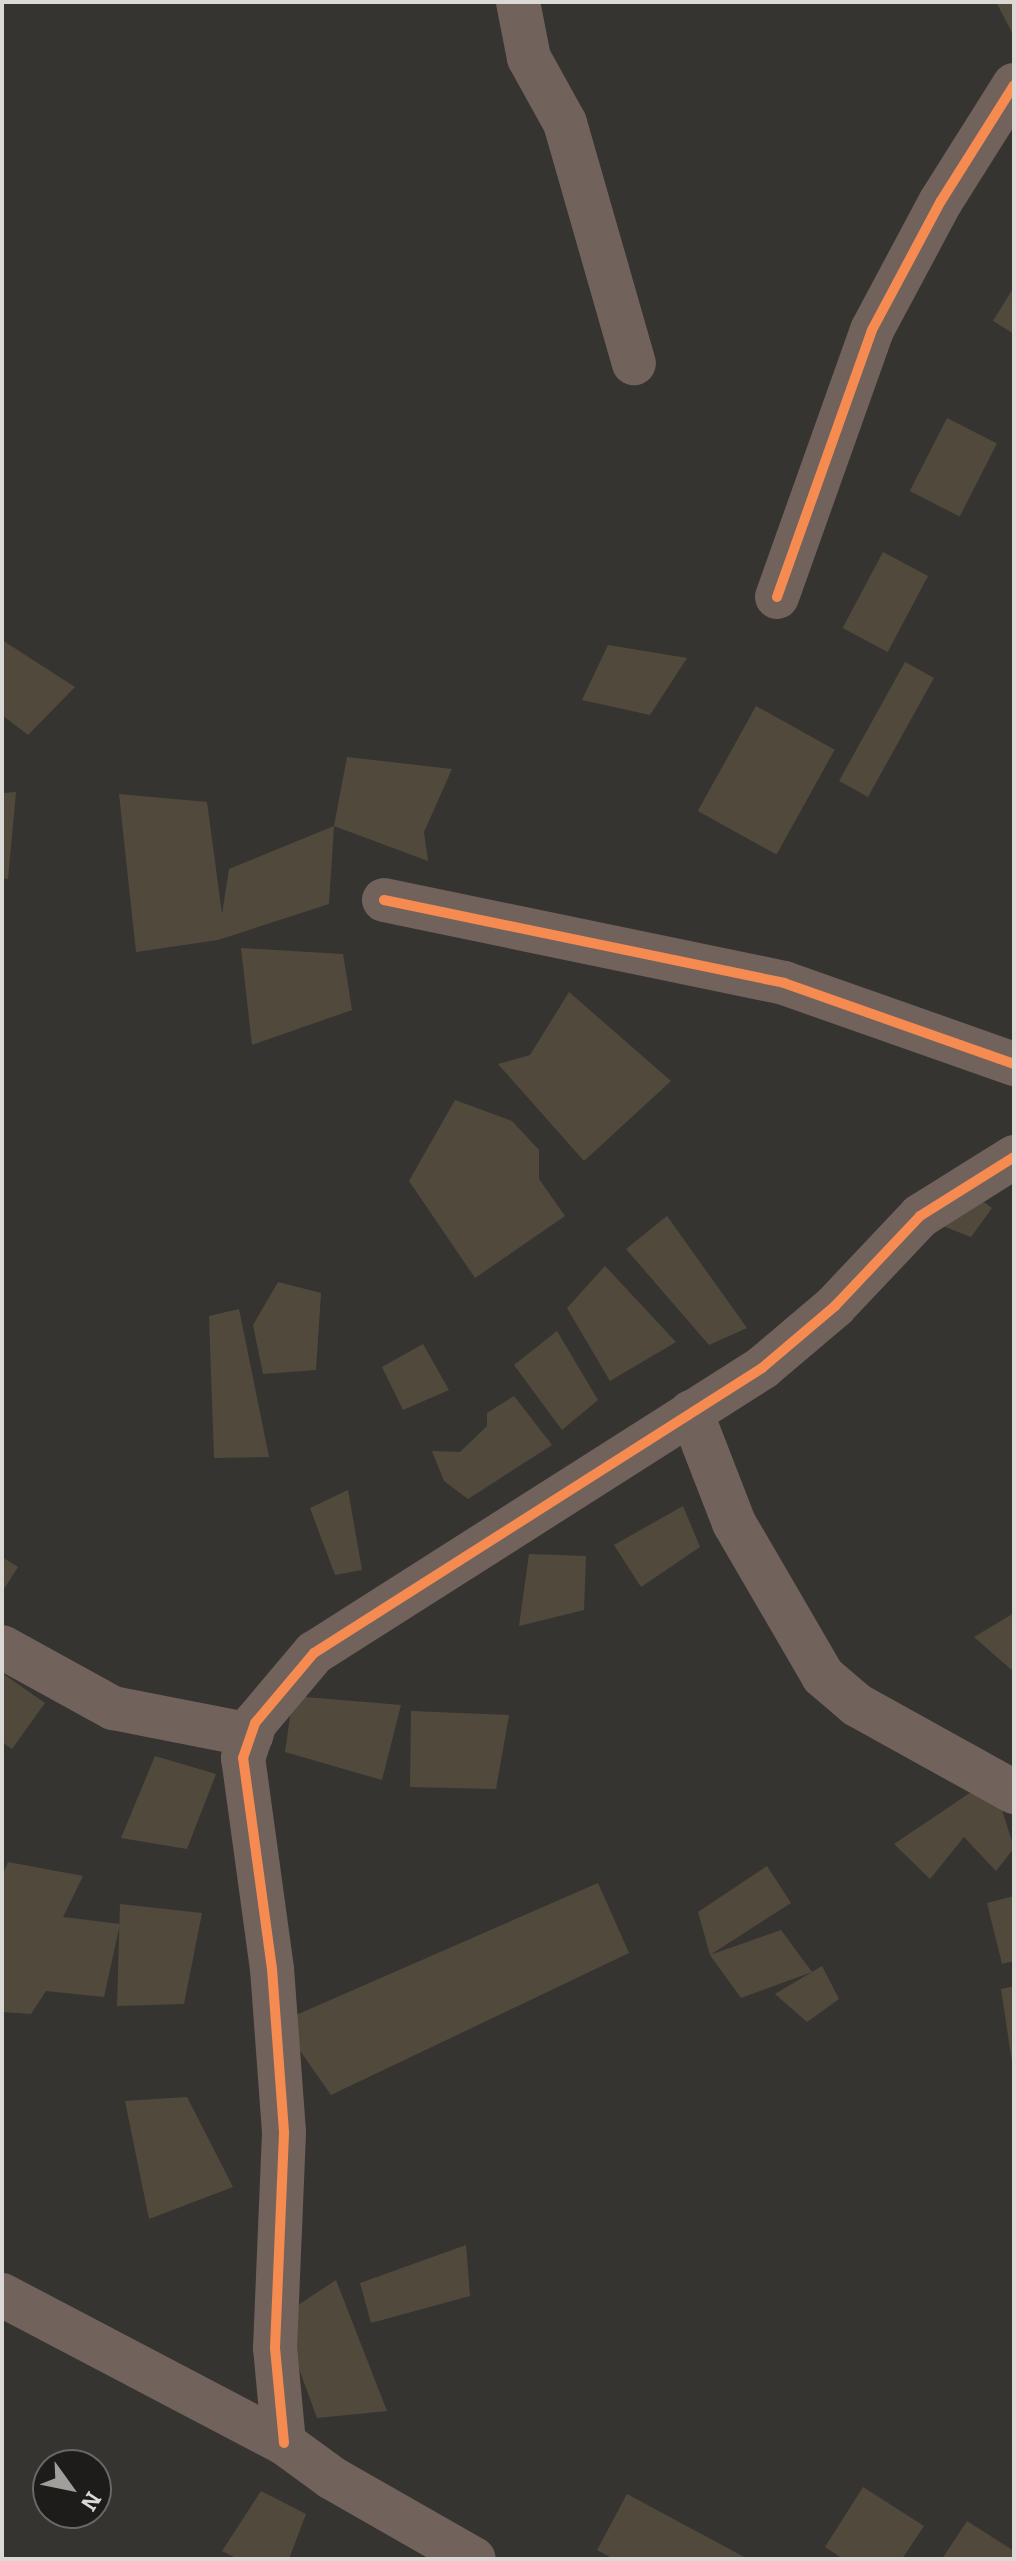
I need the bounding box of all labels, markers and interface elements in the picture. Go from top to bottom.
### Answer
north arrow [32,2449,112,2529]
text: N [75,2487,107,2516]

